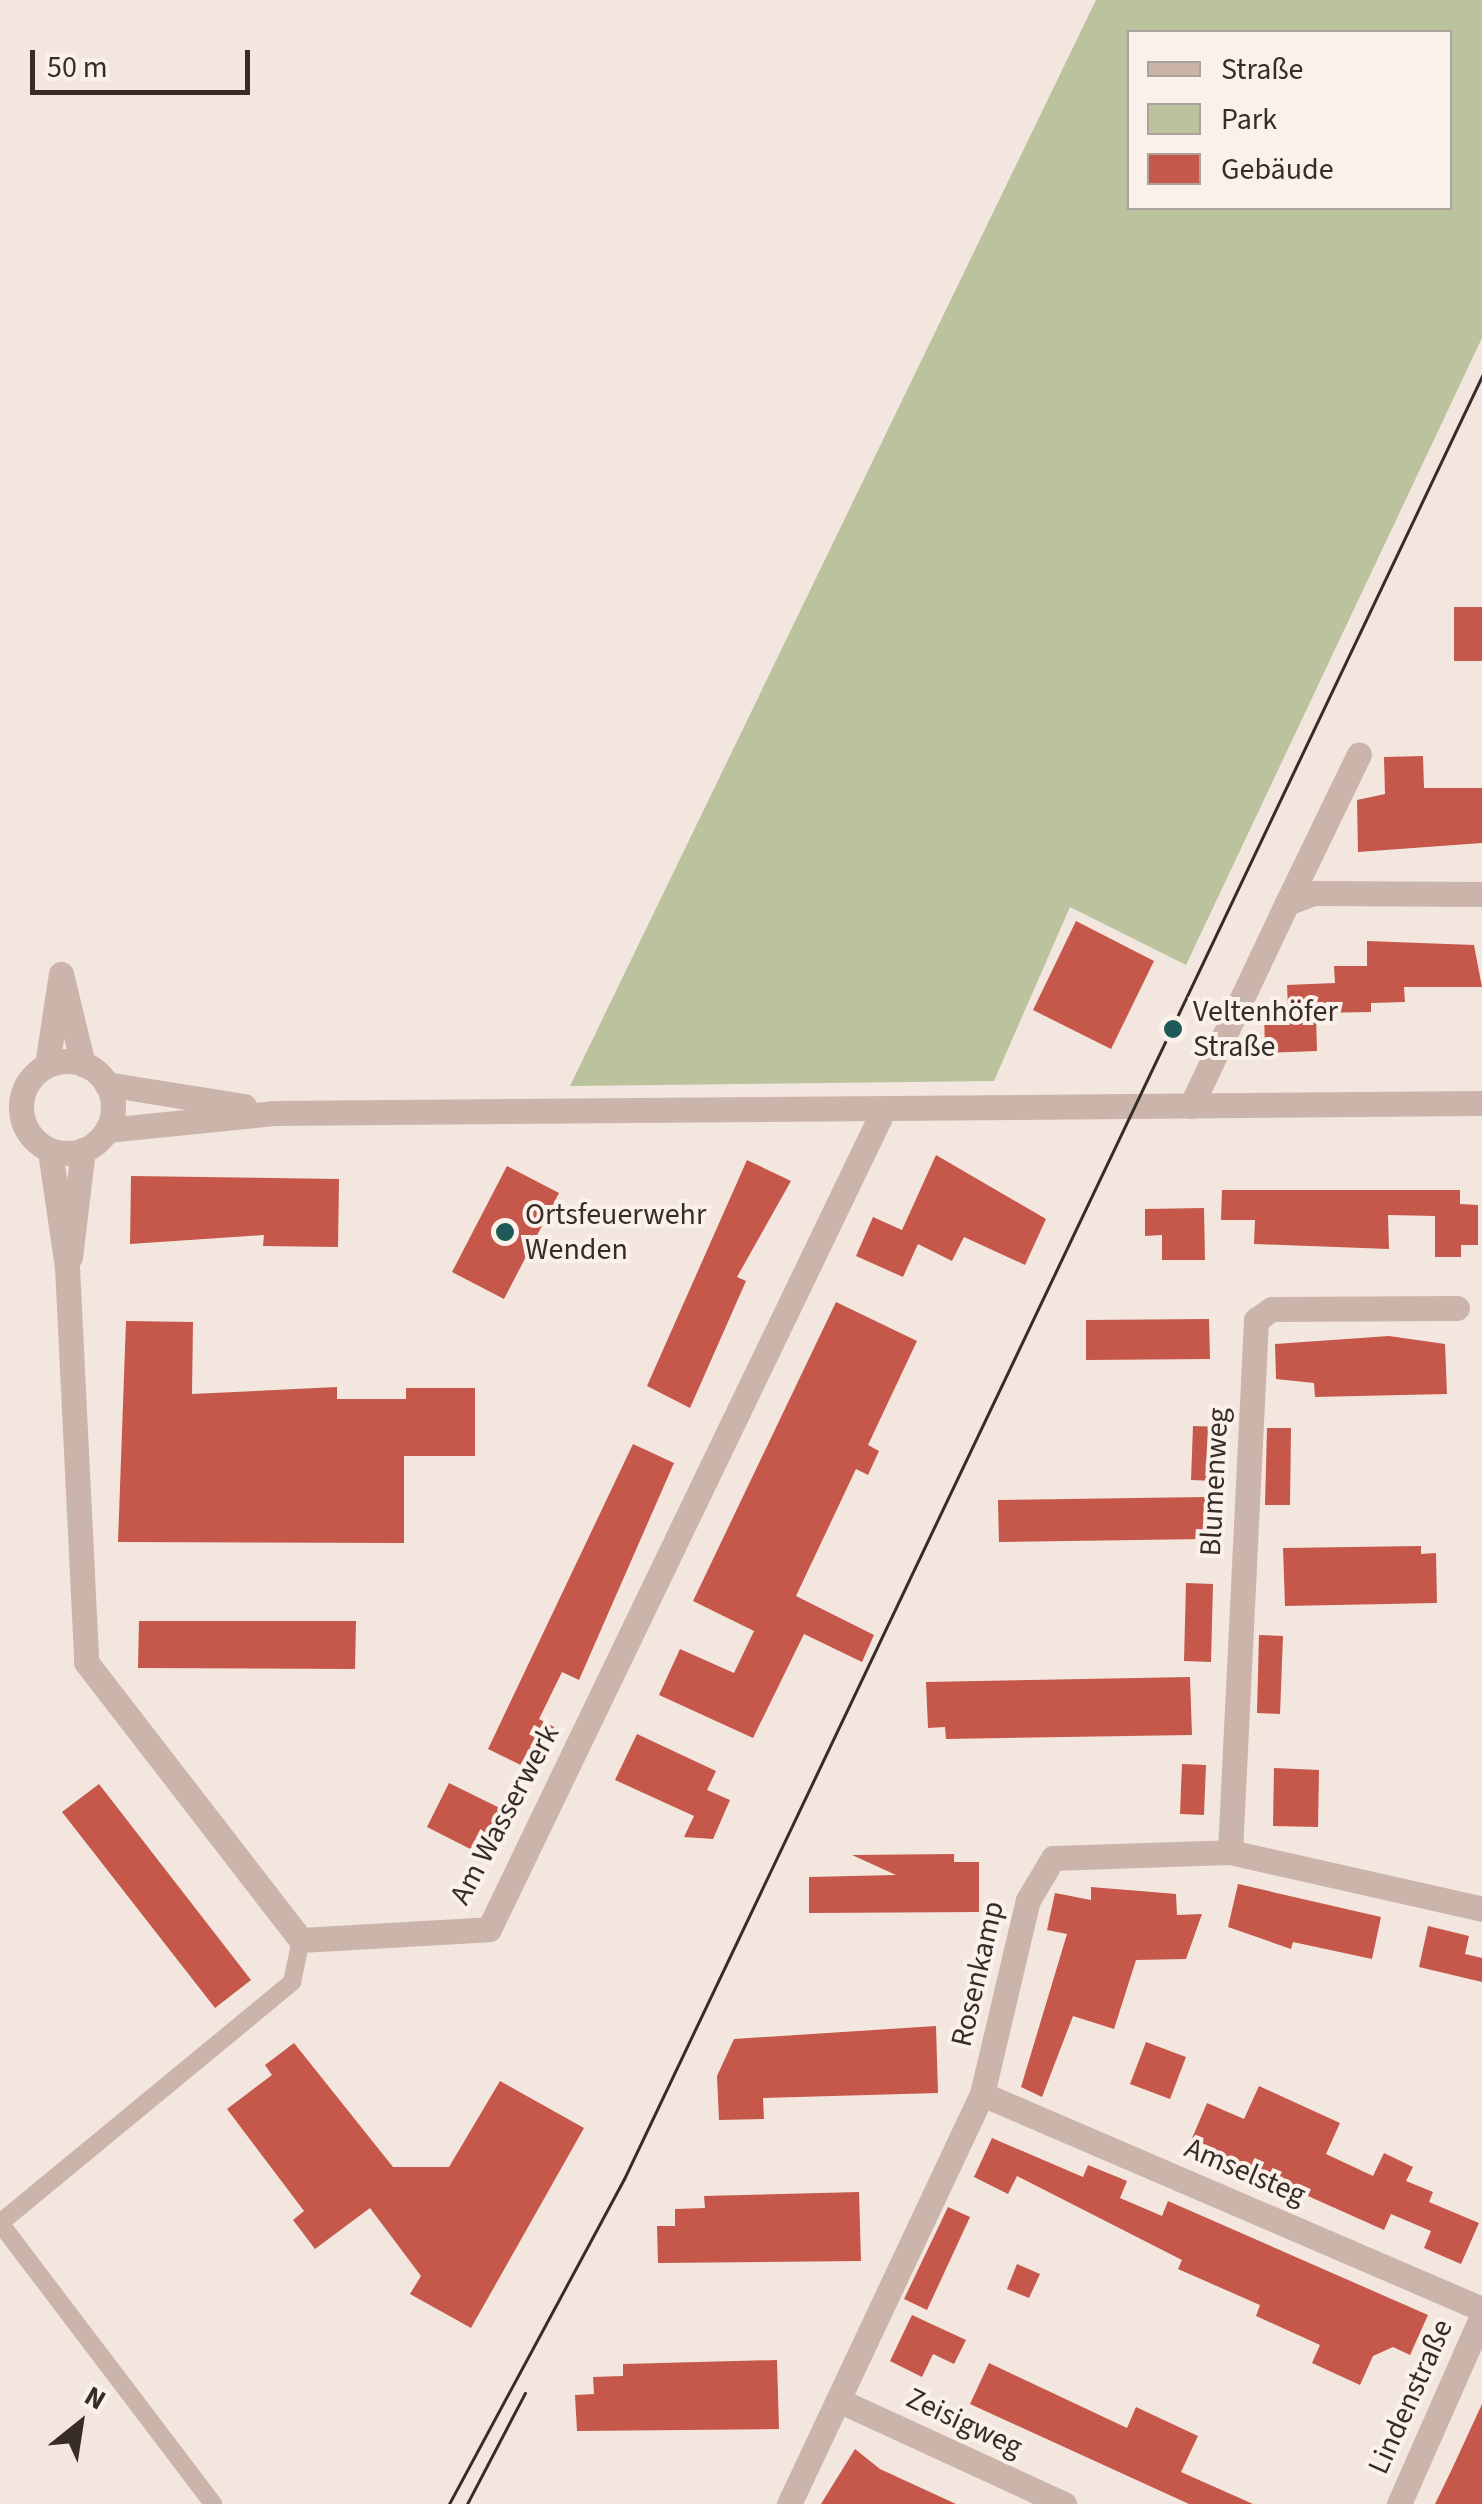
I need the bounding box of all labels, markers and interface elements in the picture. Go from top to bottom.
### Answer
scale bar [35,30,255,92]
legend [1127,30,1452,210]
text: 50 m [47,46,108,89]
text: Straße [1221,48,1303,91]
text: Park [1221,98,1277,141]
text: Gebäude [1221,148,1334,191]
place label: Veltenhöfer Straße [1193,994,1338,1064]
marker: Veltenhöfer Straße [1162,1018,1184,1040]
place label: Ortsfeuerwehr Wenden [525,1197,706,1268]
marker: Ortsfeuerwehr Wenden [494,1221,516,1243]
street label: Blumenweg [1193,1407,1237,1557]
street label: Am Wasserwerk [443,1719,567,1911]
street label: Rosenkamp [944,1898,1012,2050]
street label: Amselsteg [1179,2130,1311,2214]
street label: Lindenstraße [1361,2314,1461,2480]
north arrow [30,2374,130,2474]
text: N [77,2376,113,2420]
street label: Zeisigweg [900,2381,1028,2465]

